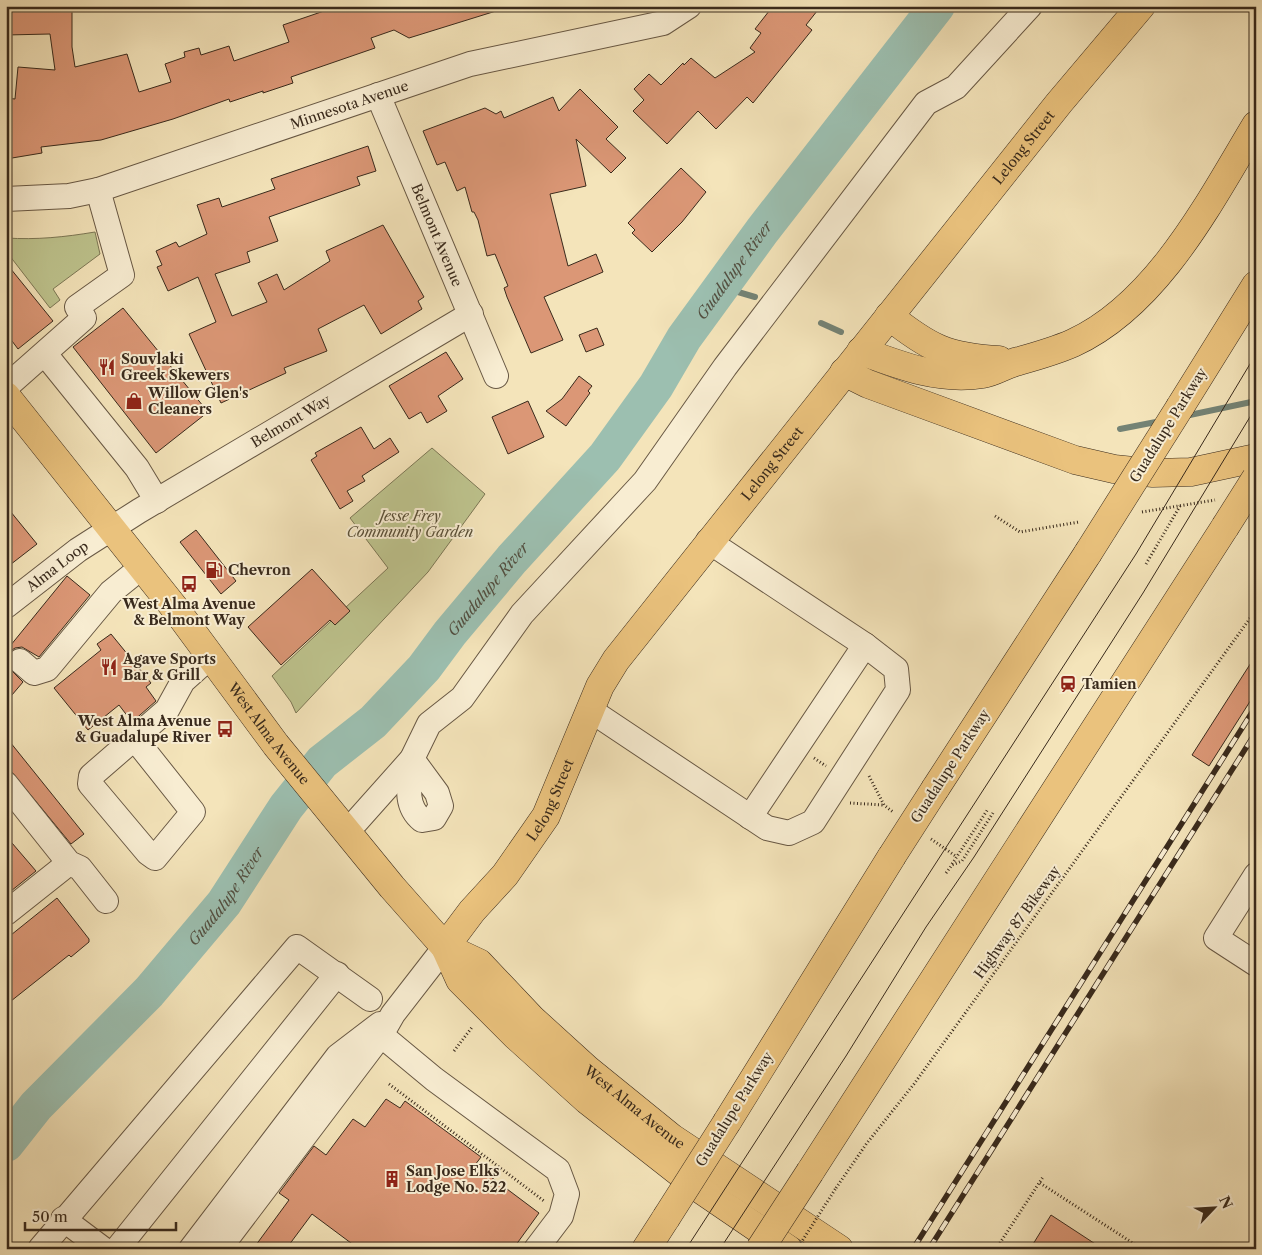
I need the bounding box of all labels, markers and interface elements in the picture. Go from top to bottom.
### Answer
street label: Minnesota Avenue [288,76,411,133]
street label: Lelong Street [989,107,1059,188]
street label: Belmont Avenue [407,181,467,290]
water label: Guadalupe River [692,216,777,323]
place label: Souvlaki Greek Skewers [121,350,229,384]
restaurant icon: Souvlaki Greek Skewers [97,357,117,377]
street label: Guadalupe Parkway [1125,364,1211,486]
place label: Willow Glen's Cleaners [147,384,248,418]
street label: Belmont Way [248,390,334,452]
shop icon: Willow Glen's Cleaners [124,391,144,411]
street label: Lelong Street [737,423,807,504]
park label: Jesse Frey Community Garden [347,507,473,541]
street label: Alma Loop [22,537,92,596]
water label: Guadalupe River [442,537,533,640]
fuel station icon: Chevron [204,560,224,580]
place label: Chevron [228,561,291,579]
bus stop icon: West Alma Avenue & Belmont Way [179,574,199,594]
place label: West Alma Avenue & Belmont Way [121,595,256,629]
place label: Agave Sports Bar & Grill [122,650,216,684]
restaurant icon: Agave Sports Bar & Grill [99,657,119,677]
station icon: Tamien [1058,674,1078,694]
place label: Tamien [1082,675,1137,693]
street label: West Alma Avenue [223,678,314,788]
street label: Guadalupe Parkway [906,705,994,826]
place label: West Alma Avenue & Guadalupe River [75,712,211,746]
bus stop icon: West Alma Avenue & Guadalupe River [215,719,235,739]
street label: Lelong Street [522,756,578,844]
water label: Guadalupe River [183,842,268,949]
street label: Highway 87 Bikeway [970,862,1064,982]
street label: Guadalupe Parkway [691,1048,777,1170]
street label: West Alma Avenue [580,1061,688,1153]
place label: San Jose Elks Lodge No. 522 [406,1162,506,1196]
building icon: San Jose Elks Lodge No. 522 [382,1169,402,1189]
north arrow [1190,1182,1240,1232]
text: N [1215,1193,1237,1212]
scale bar [25,1200,176,1232]
text: 50 m [32,1207,68,1226]

